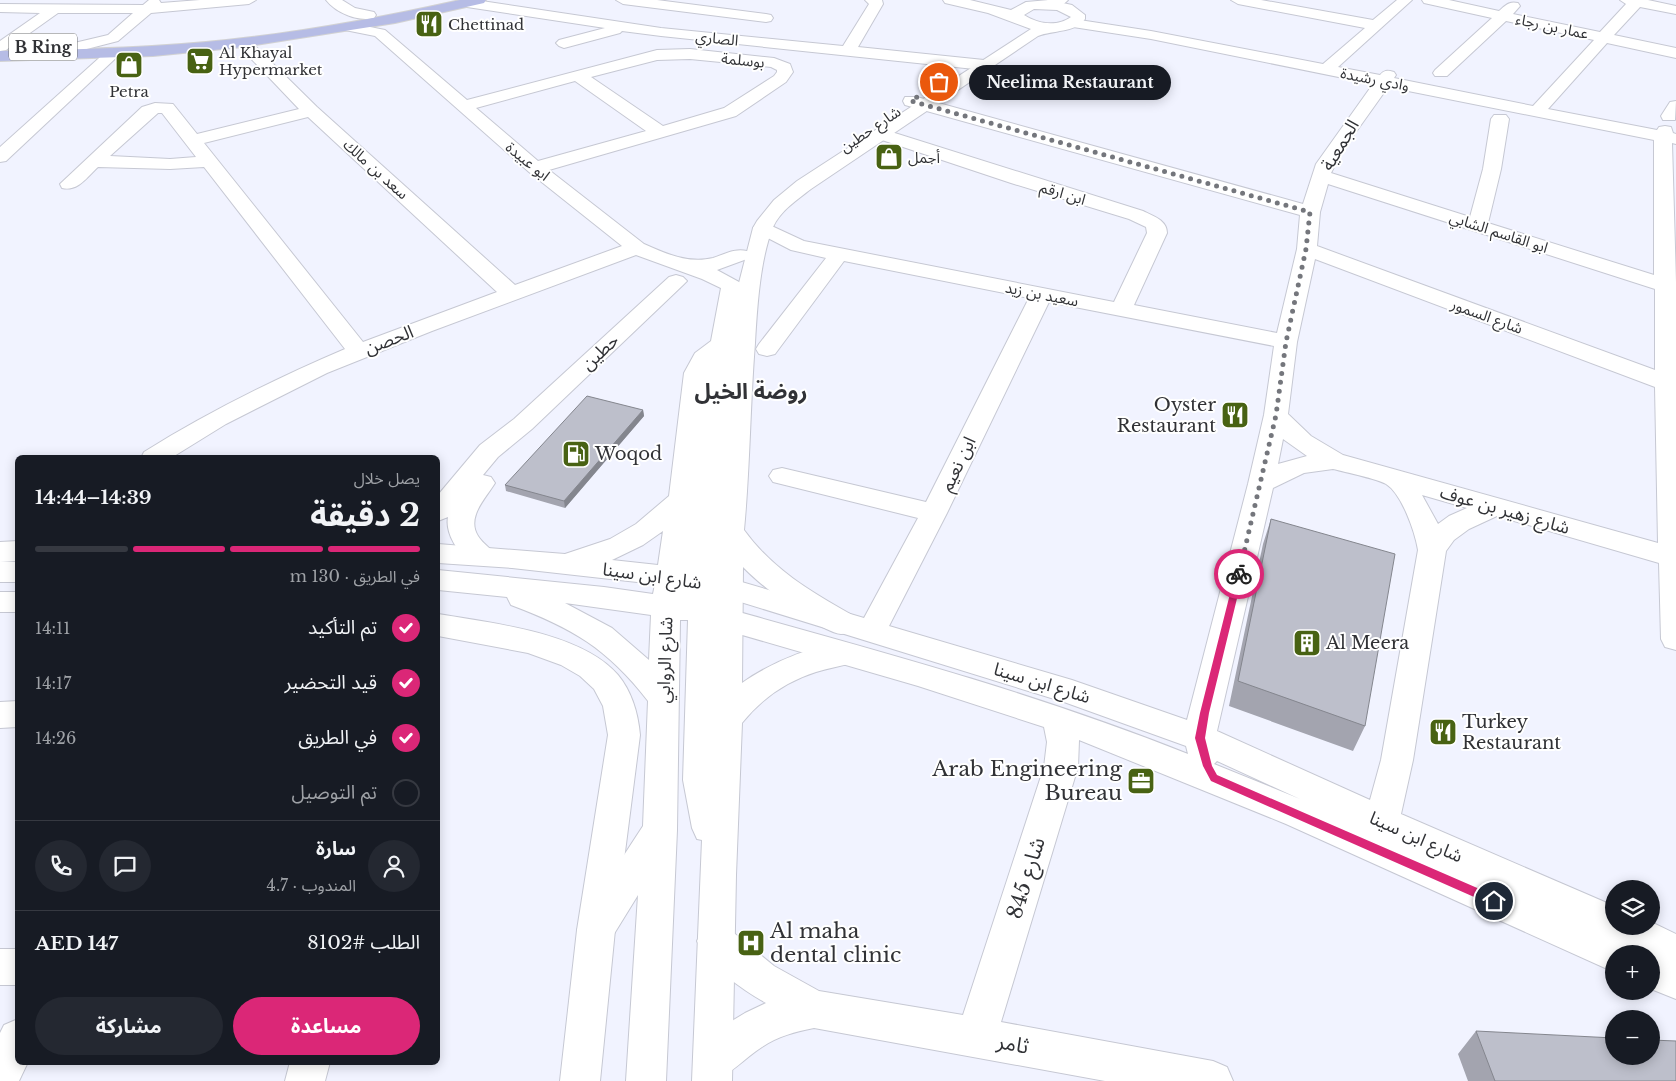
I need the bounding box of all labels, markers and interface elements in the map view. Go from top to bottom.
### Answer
restaurant icon: Chettinad [414,9,444,39]
street label: عمار بن رجاء [1514,9,1591,43]
place label: Chettinad [448,15,524,34]
street label: الصاري [694,26,739,52]
road number: B Ring [9,34,77,61]
place label: Al Khayal Hypermarket [218,43,323,79]
supermarket icon: Al Khayal Hypermarket [185,46,215,76]
street label: بوسلمة [720,48,766,72]
shop icon: Petra [114,50,144,80]
pin [918,61,960,103]
street label: وادي رشيدة [1339,63,1411,97]
callout: Neelima Restaurant [969,64,1172,100]
icon: bag [925,68,953,96]
text: Neelima Restaurant [986,72,1154,92]
place label: Petra [109,82,149,101]
street label: شارع حطين [836,102,906,159]
street label: الجمعية [1316,115,1364,175]
street label: سعد بن مالك [339,135,413,203]
street label: ابو عبيدة [502,137,554,185]
shop icon: أجمل [874,142,904,172]
place label: أجمل [908,148,940,167]
street label: ابن ارقم [1037,177,1088,211]
street label: ابو القاسم الشابي [1447,207,1551,259]
street label: سعيد بن زيد [1004,278,1080,310]
street label: شارع السمور [1447,294,1526,341]
street label: الحصن [361,321,417,359]
street label: حطين [577,329,623,375]
district label: روضة الخيل [695,378,807,405]
place label: Oyster Restaurant [1117,394,1216,437]
restaurant icon: Oyster Restaurant [1220,400,1250,430]
street label: ابن نعيم [935,433,983,496]
fuel station icon: Woqod [561,439,591,469]
place label: Woqod [594,443,662,465]
text: يصل خلال [354,468,420,488]
street label: شارع زهير بن عوف [1437,481,1572,542]
text: 14:39–14:44 [35,486,152,509]
text: 2 دقيقة [310,495,420,535]
courier [1214,549,1264,599]
street label: شارع ابن سينا [601,558,703,597]
icon: bike [1225,560,1253,588]
text: في الطريق · 130 m [290,566,420,586]
icon: check [392,614,420,642]
text: تم التأكيد [308,616,377,639]
street label: شارع الروابي [652,616,681,704]
text: 14:11 [35,618,70,638]
building icon: Al Meera [1292,628,1322,658]
place label: Al Meera [1325,632,1409,654]
street label: شارع ابن سينا [990,658,1093,711]
icon: check [392,669,420,697]
text: قيد التحضير [285,671,377,694]
text: 14:17 [35,673,71,693]
place label: Turkey Restaurant [1462,711,1561,754]
restaurant icon: Turkey Restaurant [1428,717,1458,747]
icon: check [392,724,420,752]
text: في الطريق [298,726,377,749]
text: 14:26 [35,728,76,748]
place label: Arab Engineering Bureau [931,756,1122,806]
office icon: Arab Engineering Bureau [1126,766,1156,796]
text: تم التوصيل [292,781,377,804]
street label: شارع ابن سينا [1365,807,1466,870]
street label: شارع 845 [1001,834,1053,923]
text: سارة [316,837,356,860]
button: phone [35,840,87,892]
button: chat [99,840,151,892]
button: person [368,840,420,892]
text: المندوب · 4.7 [267,875,356,895]
pin [1473,880,1515,922]
map controls [1605,880,1660,1065]
button: layers [1605,880,1660,935]
icon: home [1480,887,1508,915]
place label: Al maha dental clinic [769,918,901,968]
hospital icon: Al maha dental clinic [736,928,766,958]
text: الطلب #8102 [307,931,420,954]
text: AED 147 [35,932,118,955]
button: + [1605,945,1660,1000]
button: مشاركة [35,997,223,1055]
button: مساعدة [233,997,420,1055]
button: − [1605,1010,1660,1065]
street label: ثامر [994,1028,1031,1060]

